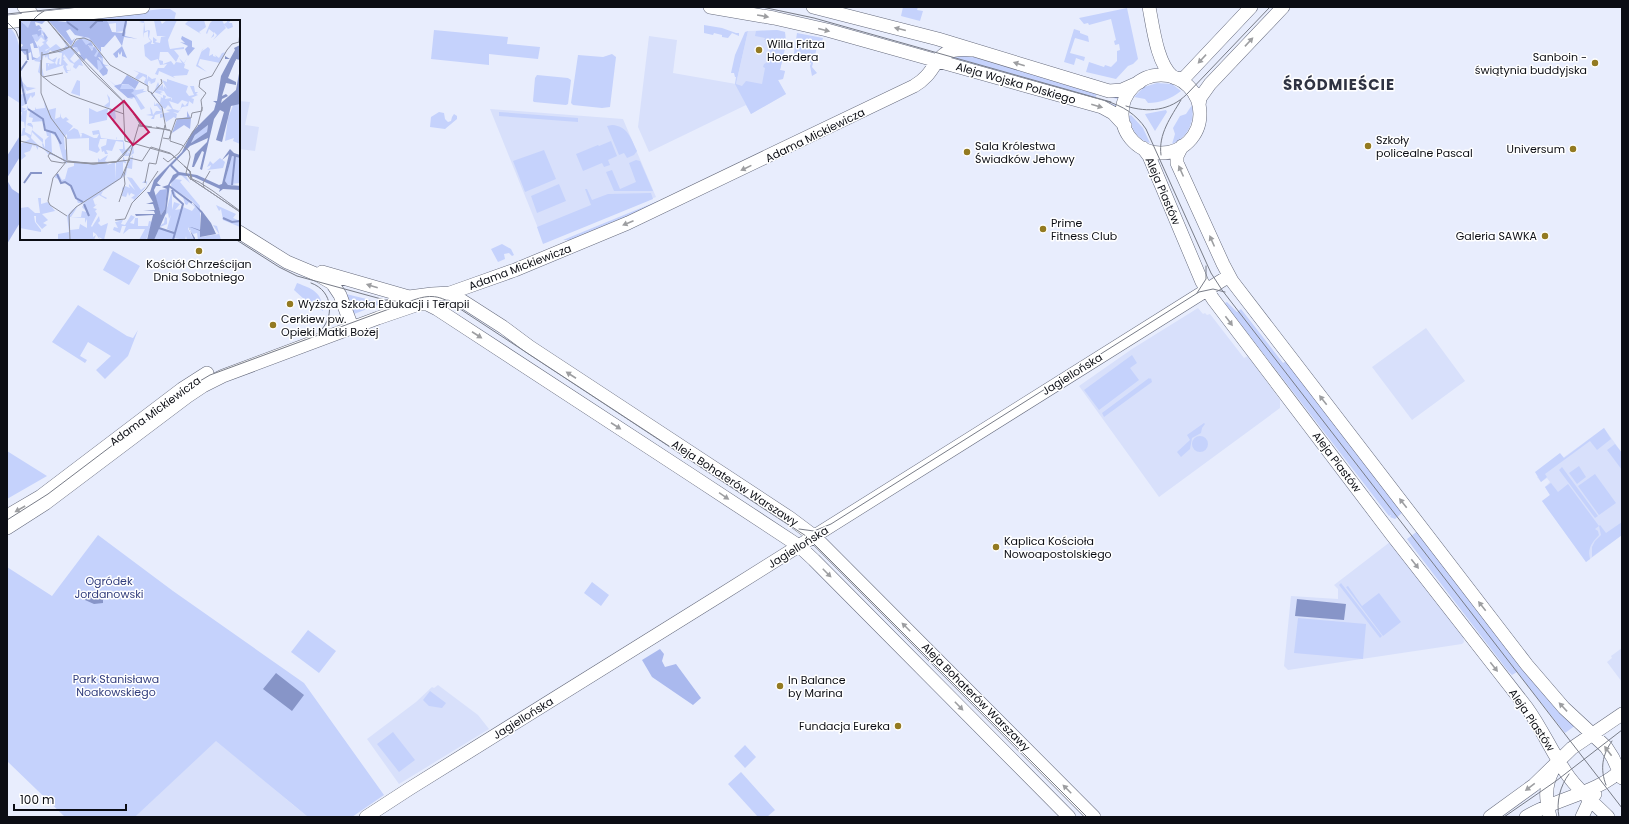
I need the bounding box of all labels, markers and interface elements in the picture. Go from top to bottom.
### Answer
one-way arrow [756,13,769,19]
inset map [20,20,240,240]
one-way arrow [894,26,907,32]
one-way arrow [818,27,830,33]
place label: Willa Fritza Hoerdera [767,36,825,65]
one-way arrow [1244,37,1254,47]
marker: Willa Fritza Hoerdera [754,45,764,55]
place label: Sanboin - świątynia buddyjska [1475,49,1587,78]
one-way arrow [1197,54,1207,64]
street label: Aleja Wojska Polskiego [954,58,1078,108]
marker: Sanboin - świątynia buddyjska [1590,58,1600,68]
one-way arrow [1013,61,1025,67]
district label: ŚRÓDMIEŚCIE [1283,74,1395,95]
one-way arrow [1091,103,1103,109]
street label: Adama Mickiewicza [763,104,867,166]
place label: Szkoły policealne Pascal [1376,132,1473,161]
place label: Sala Królestwa Świadków Jehowy [975,138,1075,167]
marker: Szkoły policealne Pascal [1363,141,1373,151]
place label: Universum [1507,141,1565,157]
marker: Universum [1568,144,1578,154]
marker: Sala Królestwa Świadków Jehowy [962,147,972,157]
street label: Aleja Piastów [1141,155,1185,227]
one-way arrow [740,165,752,171]
one-way arrow [1178,166,1184,177]
place label: Prime Fitness Club [1051,215,1117,244]
one-way arrow [622,221,634,227]
marker: Prime Fitness Club [1038,224,1048,234]
place label: Galeria SAWKA [1456,228,1538,244]
marker: Galeria SAWKA [1540,231,1550,241]
one-way arrow [1209,235,1215,246]
street label: Adama Mickiewicza [466,240,574,294]
marker: Kościół Chrześcijan Dnia Sobotniego [194,246,204,256]
place label: Kościół Chrześcijan Dnia Sobotniego [146,256,252,285]
one-way arrow [365,283,377,289]
place label: Wyższa Szkoła Edukacji i Terapii [298,296,470,312]
marker: Wyższa Szkoła Edukacji i Terapii [285,299,295,309]
place label: Cerkiew pw. Opieki Matki Bożej [281,311,379,340]
one-way arrow [1225,316,1233,326]
marker: Cerkiew pw. Opieki Matki Bożej [268,320,278,330]
one-way arrow [471,331,483,338]
street label: Jagiellońska [1039,349,1105,399]
one-way arrow [565,371,577,378]
street label: Adama Mickiewicza [106,373,204,449]
one-way arrow [1319,394,1328,405]
one-way arrow [611,422,622,430]
street label: Aleja Piastów [1309,428,1365,496]
street label: Aleja Bohaterów Warszawy [669,436,802,530]
one-way arrow [719,492,729,500]
one-way arrow [1399,498,1407,508]
one-way arrow [15,505,26,512]
street label: Jagiellońska [765,522,831,572]
place label: Kaplica Kościoła Nowoapostolskiego [1004,533,1112,562]
marker: Kaplica Kościoła Nowoapostolskiego [991,542,1001,552]
one-way arrow [1410,558,1419,569]
one-way arrow [822,568,832,578]
park label: Ogródek Jordanowski [74,573,144,602]
one-way arrow [1478,601,1486,612]
one-way arrow [902,622,911,632]
street label: Aleja Bohaterów Warszawy [918,639,1035,756]
one-way arrow [1490,661,1498,672]
park label: Park Stanisława Noakowskiego [73,671,159,700]
place label: In Balance by Marina [788,672,846,701]
marker: In Balance by Marina [775,681,785,691]
street label: Aleja Piastów [1505,686,1559,754]
street label: Jagiellońska [490,693,556,743]
one-way arrow [955,701,964,711]
one-way arrow [1559,702,1568,712]
place label: Fundacja Eureka [799,718,890,734]
marker: Fundacja Eureka [893,721,903,731]
one-way arrow [1604,746,1612,756]
one-way arrow [1525,783,1536,791]
one-way arrow [1062,784,1072,794]
scale bar [14,786,126,812]
text: 100 m [20,791,54,808]

